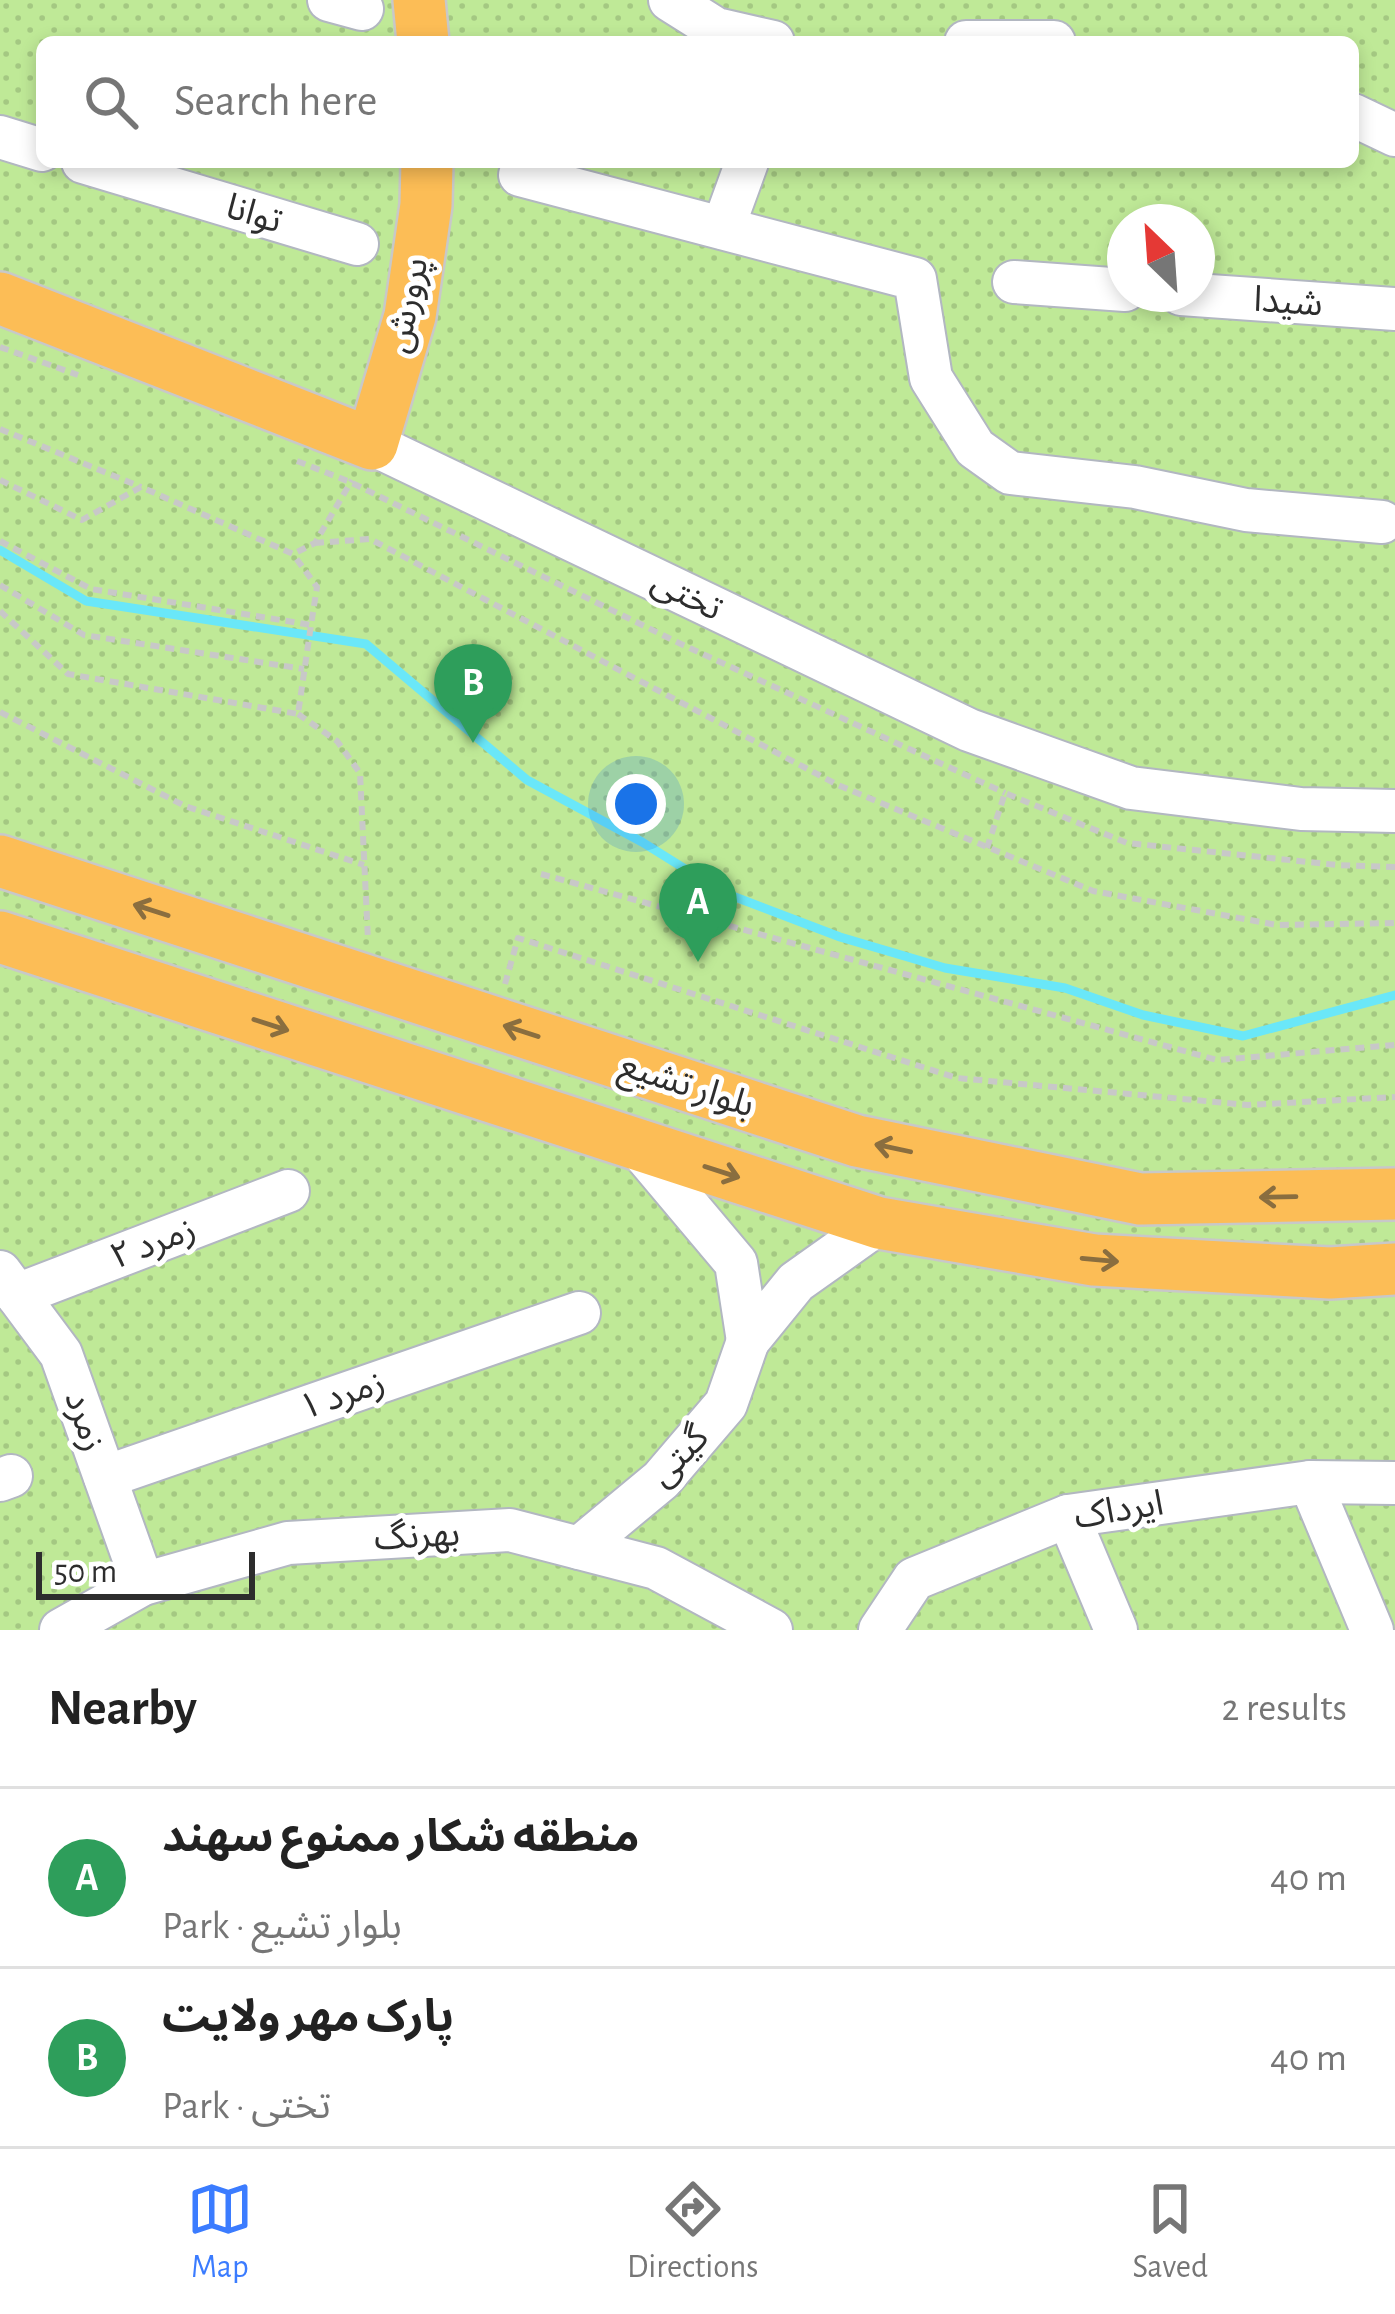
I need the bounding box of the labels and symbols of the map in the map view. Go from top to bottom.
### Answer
street label: توانا [221,189,286,241]
north arrow [1107,204,1215,312]
street label: پرورش [379,254,439,357]
street label: شیدا [1252,282,1324,323]
street label: تختی [646,563,728,628]
pin: B [434,644,512,743]
your location [606,774,666,834]
pin: A [659,863,737,962]
one-way arrow [133,898,171,920]
one-way arrow [251,1015,289,1037]
one-way arrow [503,1019,541,1041]
street label: بلوار تشیع [613,1046,759,1130]
one-way arrow [875,1136,914,1158]
one-way arrow [702,1162,740,1184]
one-way arrow [1259,1185,1298,1208]
street label: زمرد ۲ [106,1211,201,1277]
one-way arrow [1080,1249,1119,1272]
street label: زمرد ۱ [295,1364,390,1428]
street label: زمرد [56,1386,112,1456]
street label: گیتی [642,1417,717,1494]
street label: ایرداک [1072,1485,1166,1537]
street label: بهرنگ [373,1515,461,1558]
scale bar [36,1546,255,1599]

